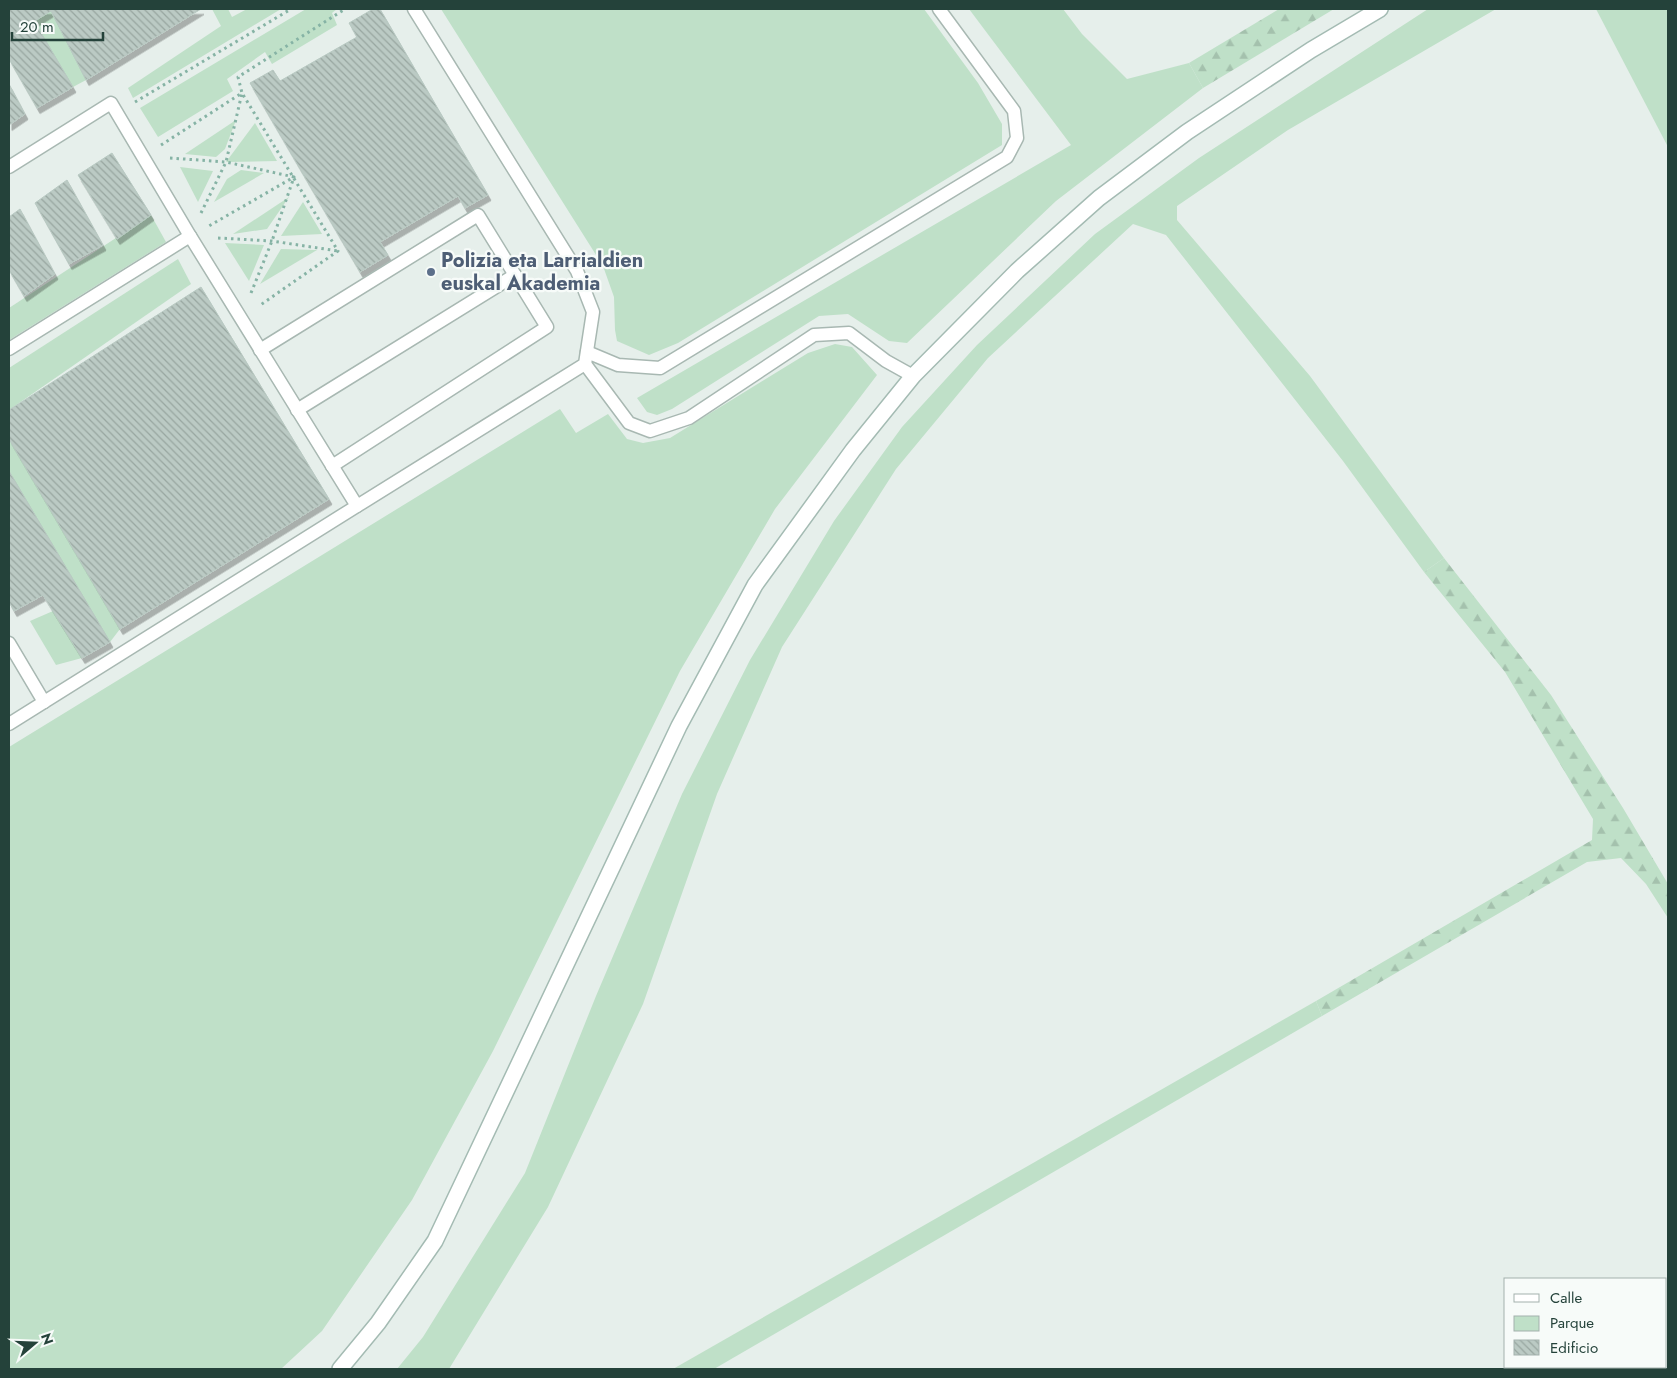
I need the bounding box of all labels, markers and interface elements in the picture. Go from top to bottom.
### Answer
scale bar [12,10,104,42]
text: 20 m [20,16,54,38]
place label: Polizia eta Larrialdien euskal Akademia [441,246,643,298]
marker: Polizia eta Larrialdien euskal Akademia [425,266,437,278]
legend [1504,1278,1667,1368]
text: Calle [1550,1287,1582,1309]
text: Parque [1550,1312,1594,1334]
north arrow [10,1318,60,1368]
text: N [36,1330,59,1347]
text: Edificio [1550,1337,1598,1359]

